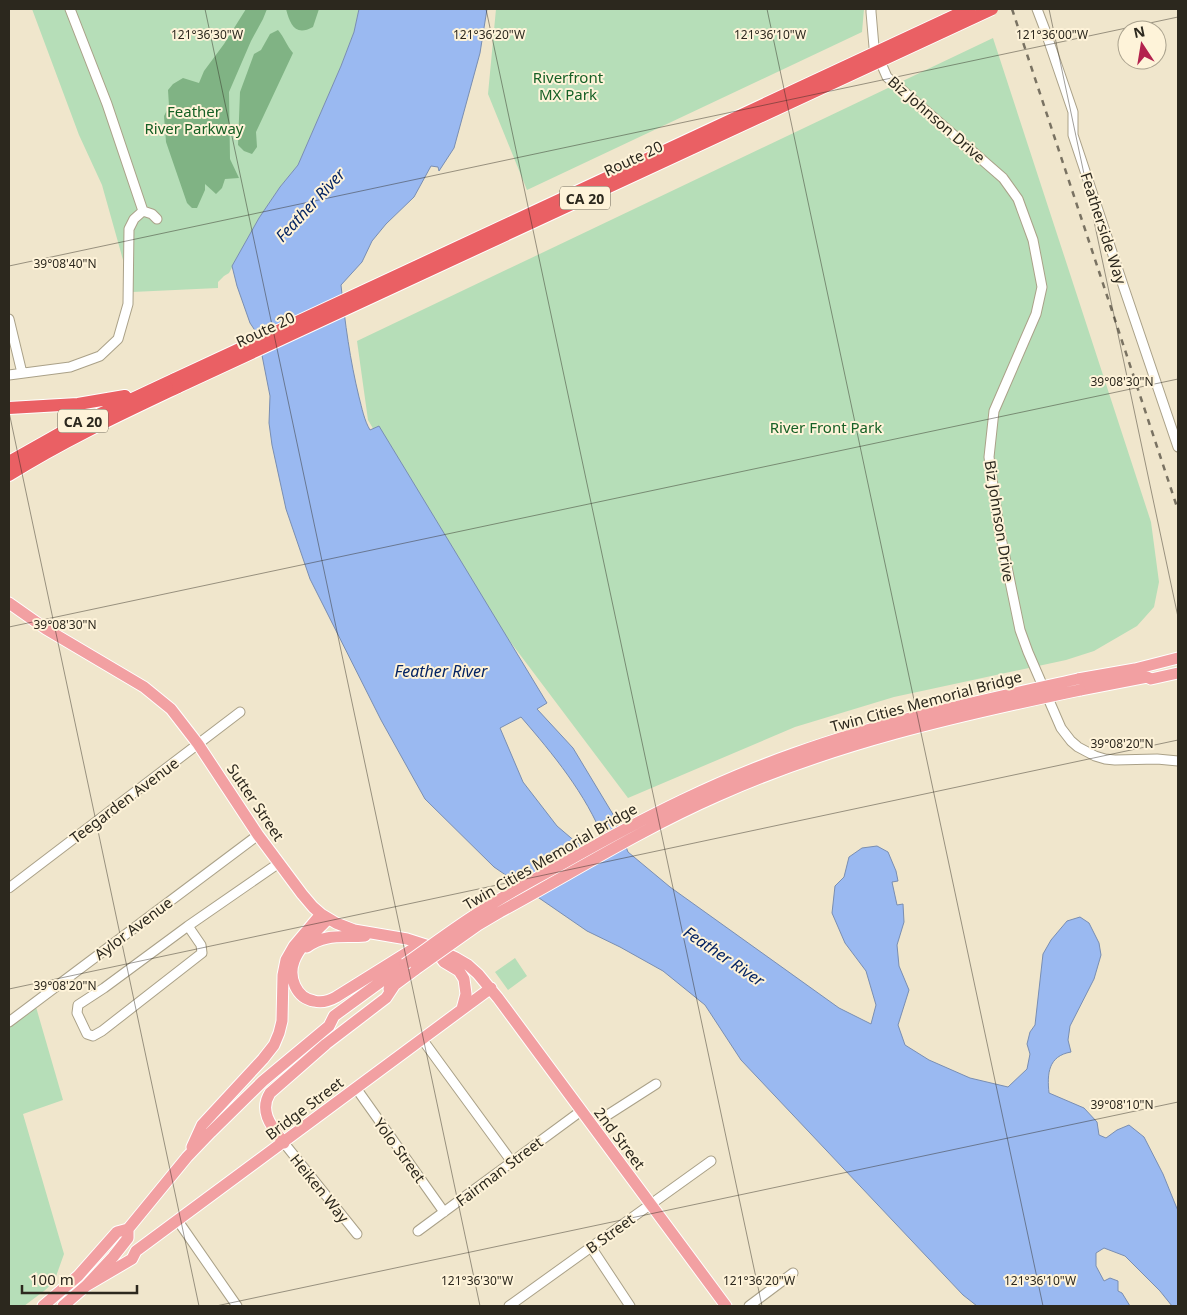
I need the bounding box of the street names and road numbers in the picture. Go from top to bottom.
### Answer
street label: Biz Johnson Drive [884,71,990,167]
street label: Route 20 [600,136,666,180]
street label: Featherside Way [1077,170,1132,287]
road number: CA 20 [560,187,610,210]
street label: Route 20 [232,307,298,351]
road number: CA 20 [58,410,108,432]
street label: Biz Johnson Drive [981,459,1019,583]
street label: Twin Cities Memorial Bridge [828,666,1024,736]
street label: Teegarden Avenue [66,753,182,847]
street label: Sutter Street [223,760,289,845]
street label: Twin Cities Memorial Bridge [460,798,640,914]
street label: Aylor Avenue [90,892,176,964]
street label: Bridge Street [261,1072,347,1144]
street label: 2nd Street [590,1103,650,1174]
street label: Yolo Street [370,1114,431,1187]
street label: Fairman Street [452,1131,547,1210]
street label: Heiken Way [286,1150,354,1227]
street label: B Street [582,1208,639,1257]

